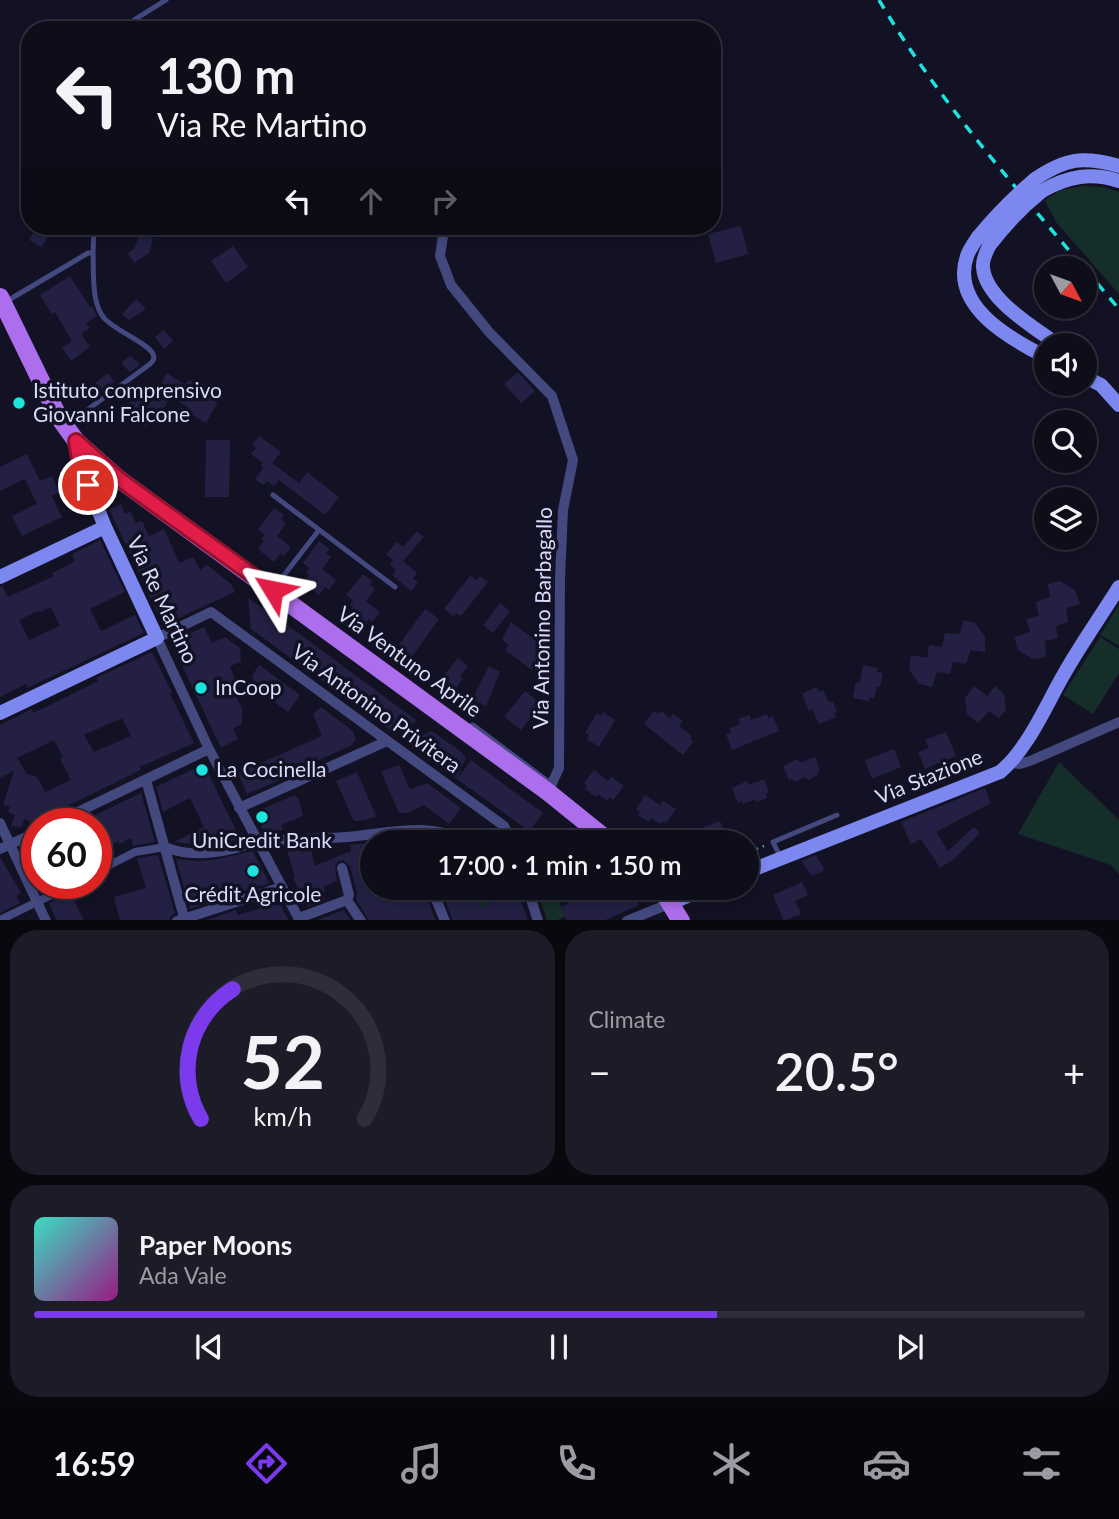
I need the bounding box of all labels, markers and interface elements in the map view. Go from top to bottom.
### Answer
text: 130 m [157,46,295,104]
icon: left [42,49,133,140]
text: Via Re Martino [157,105,367,144]
icon: left [279,182,317,220]
icon: ahead [352,182,390,220]
icon: right [425,182,463,220]
north arrow [1034,256,1097,318]
map controls [1034,256,1097,550]
button: sound [1034,333,1097,396]
place label: Istituto comprensivo Giovanni Falcone [33,377,222,426]
marker: Istituto comprensivo Giovanni Falcone [11,395,27,411]
button: search [1034,410,1097,473]
pin [58,455,118,515]
icon: arrive [69,466,107,504]
button: layers [1034,487,1097,550]
street label: Via Antonino Barbagallo [527,507,556,729]
street label: Via Re Martino [123,532,204,667]
position arrow [236,553,310,627]
street label: Via Ventuno Aprile [333,600,487,721]
street label: Via Antonino Privitera [288,638,466,777]
place label: InCoop [215,674,282,699]
marker: InCoop [193,680,209,696]
street label: Via Stazione [871,743,986,808]
place label: La Cocinella [216,756,327,781]
marker: La Cocinella [194,762,210,778]
speed limit sign: 60 [21,808,112,899]
marker: UniCredit Bank [254,809,270,825]
place label: UniCredit Bank [192,827,332,852]
text: 17:00 · 1 min · 150 m [437,849,682,881]
marker: Crédit Agricole [245,863,261,879]
place label: Crédit Agricole [185,881,321,906]
text: Climate [589,1005,665,1033]
text: 52 [240,1017,324,1105]
text: 20.5° [775,1040,899,1102]
text: − [589,1049,611,1095]
text: + [1063,1049,1085,1095]
text: km/h [253,1100,312,1130]
text: Paper Moons [139,1229,292,1261]
text: Ada Vale [139,1261,227,1289]
icon: previous [190,1328,228,1366]
icon: pause [540,1328,578,1366]
icon: next [891,1328,929,1366]
icon: directions [242,1439,291,1488]
icon: music [397,1439,446,1488]
icon: phone [552,1439,601,1488]
icon: climate [707,1439,756,1488]
icon: car [862,1439,911,1488]
icon: filters [1017,1439,1066,1488]
text: 16:59 [53,1444,136,1483]

